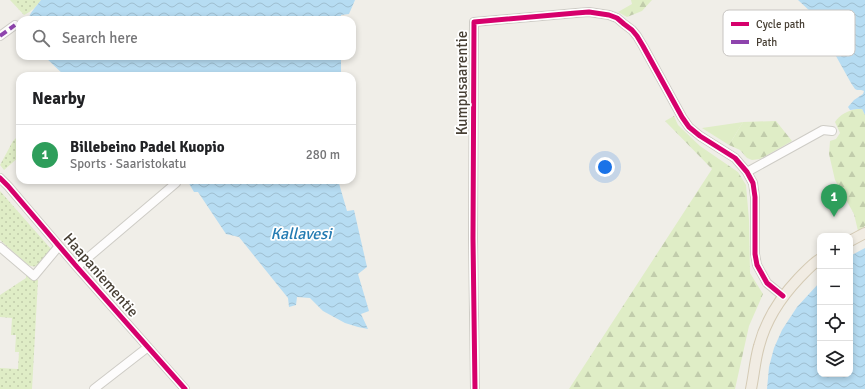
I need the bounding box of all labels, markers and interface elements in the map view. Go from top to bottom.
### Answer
legend [723,10,855,56]
search box [16,16,356,60]
text: Cycle path [756,18,805,31]
icon: search [30,27,52,49]
text: Search here [62,29,138,47]
street label: Kumpusaarentie [453,31,471,135]
text: Path [756,36,777,49]
text: Nearby [32,88,85,109]
text: Billebeino Padel Kuopio [70,138,225,156]
text: 1 [41,147,49,163]
text: 280 m [306,147,340,163]
text: Sports · Saaristokatu [70,156,186,172]
your location [595,157,615,177]
pin: 1 [821,184,847,217]
water label: Kallavesi [270,224,333,244]
street label: Haapaniementie [60,229,142,321]
map controls [817,233,853,377]
button: + [817,233,853,269]
button: − [817,269,853,305]
button: locate [817,305,853,341]
button: layers [817,341,853,377]

